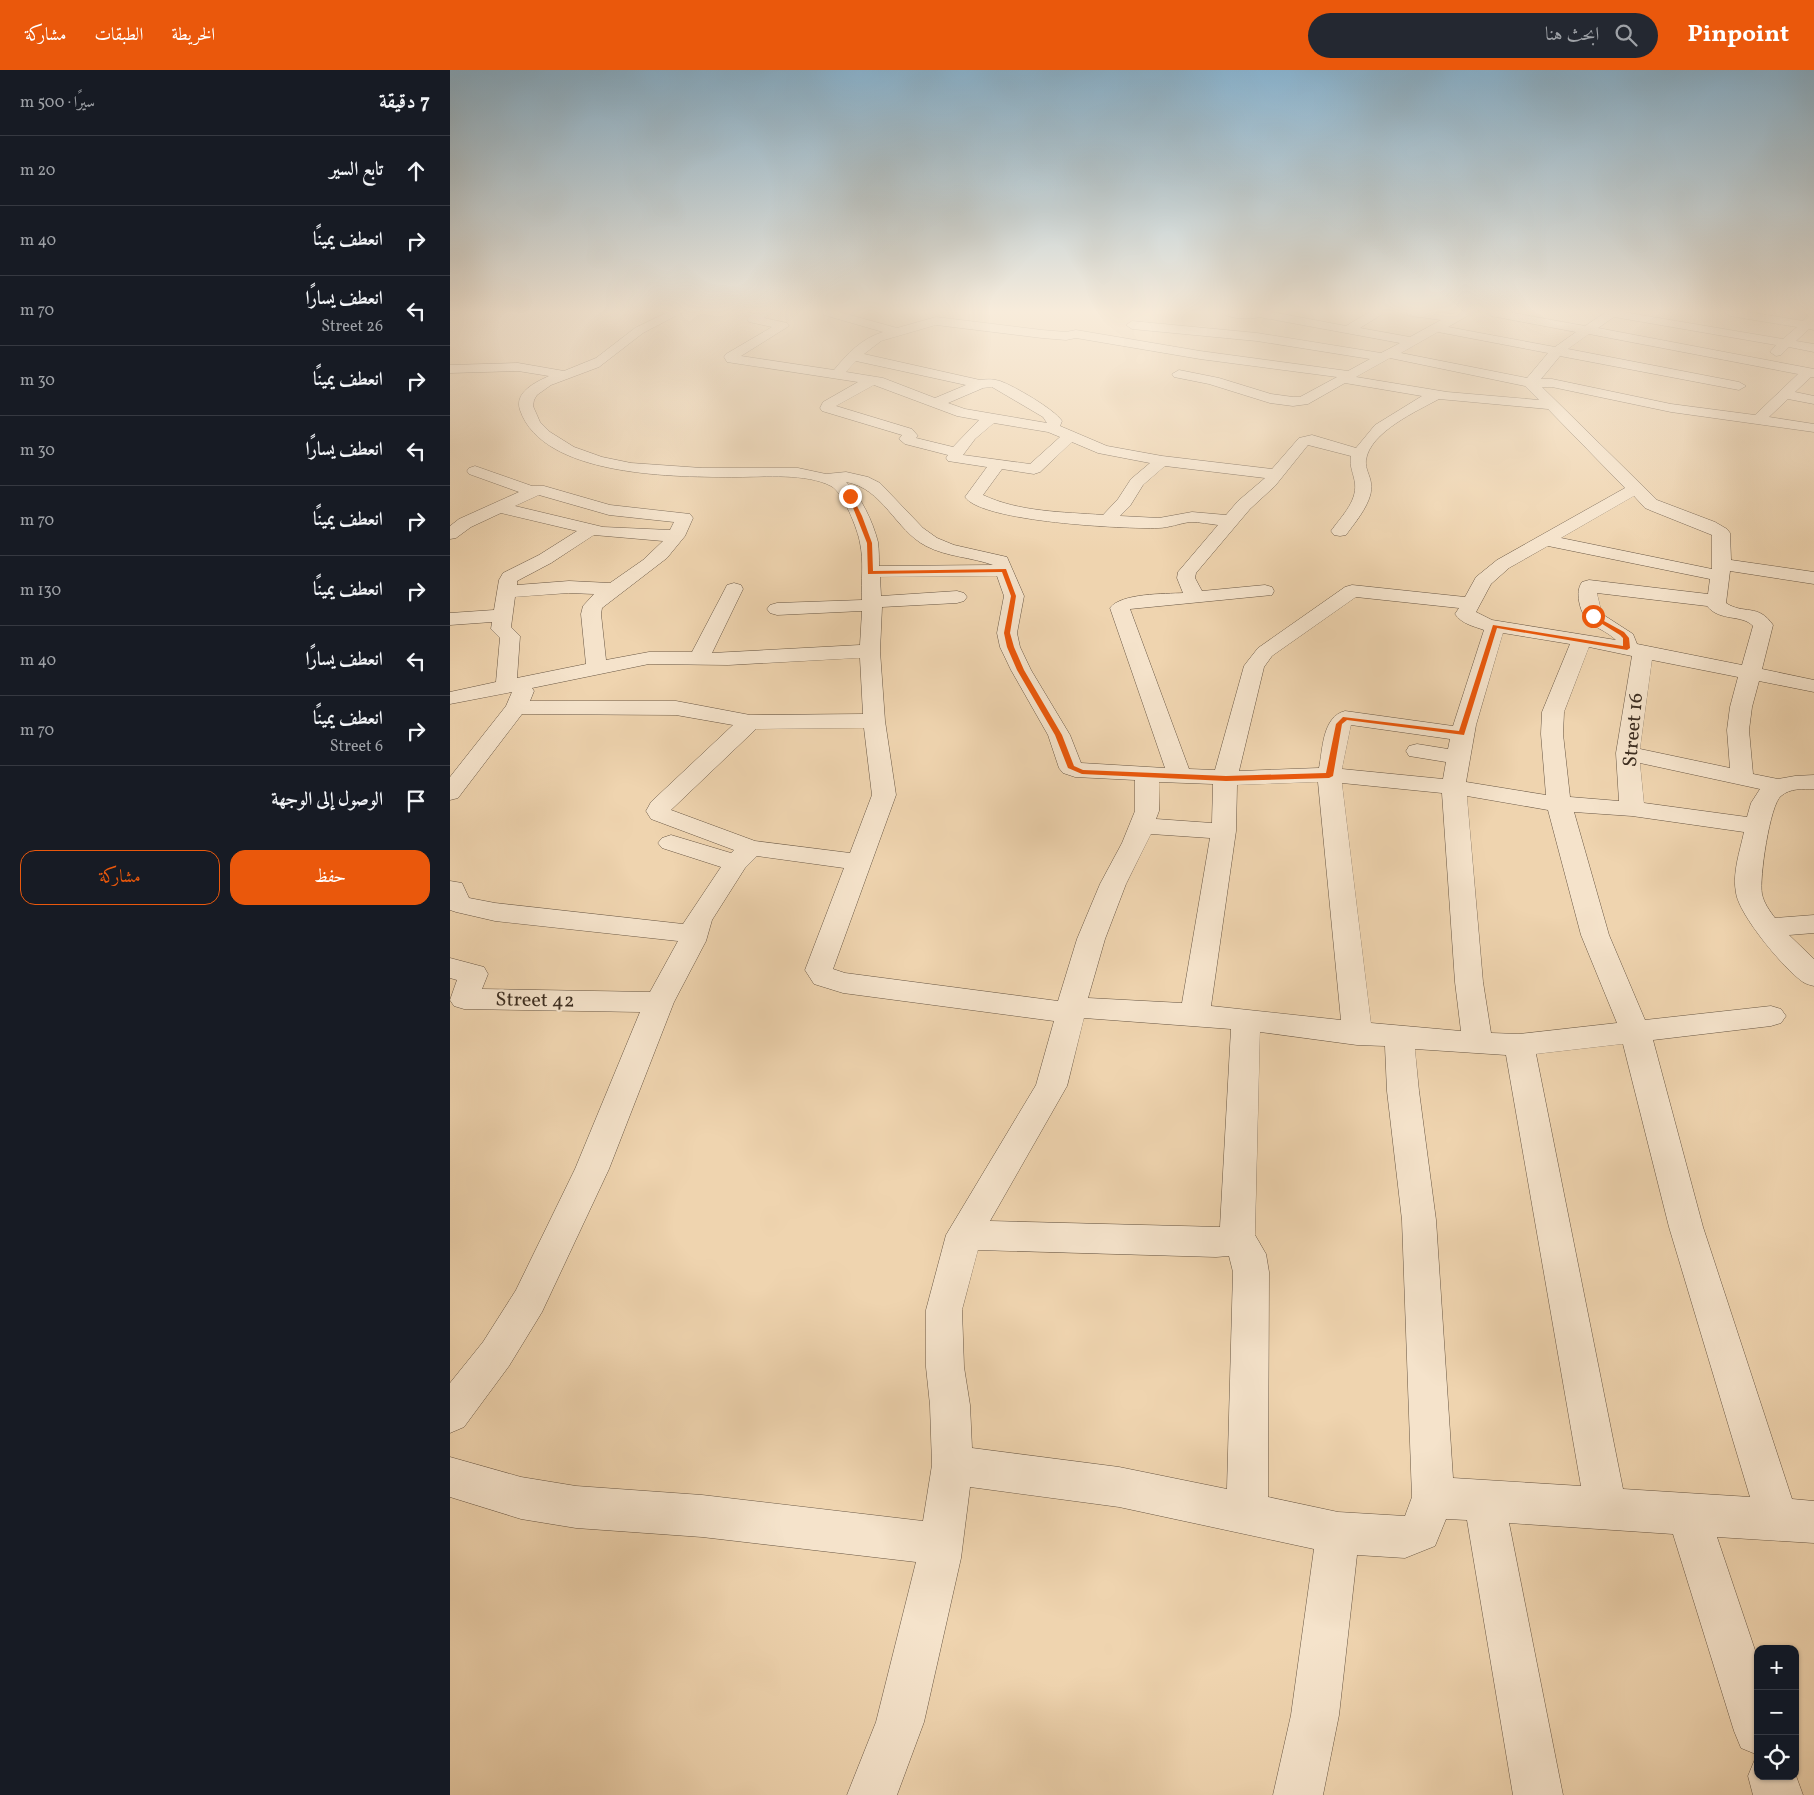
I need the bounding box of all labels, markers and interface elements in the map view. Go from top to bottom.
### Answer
search box [1308,13,1658,58]
text: Pinpoint [1688,18,1789,52]
icon: search [1612,21,1640,49]
text: ابحث هنا [1545,22,1600,48]
text: مشاركة [25,23,66,48]
text: الطبقات [94,23,143,48]
text: الخريطة [171,23,215,48]
text: 7 دقيقة [379,88,430,117]
text: سيرًا · 500 m [20,92,95,114]
text: تابع السير [330,157,383,183]
icon: ahead [402,157,430,185]
text: 20 m [20,160,55,182]
text: انعطف يمينًا [313,227,383,253]
icon: right [402,227,430,255]
text: 40 m [20,230,56,252]
text: انعطف يسارًا [305,286,383,312]
icon: left [402,297,430,325]
text: 70 m [20,300,54,322]
text: Street 26 [321,316,383,338]
text: انعطف يمينًا [313,367,383,393]
icon: right [402,367,430,395]
text: 30 m [20,370,55,392]
text: انعطف يسارًا [305,437,383,463]
icon: left [402,437,430,465]
text: 30 m [20,440,55,462]
route end [839,485,862,508]
text: انعطف يمينًا [313,507,383,533]
icon: right [402,507,430,535]
text: 70 m [20,510,54,532]
text: انعطف يمينًا [313,577,383,603]
icon: right [402,577,430,605]
text: 130 m [20,580,61,602]
route start [1582,605,1605,628]
text: انعطف يسارًا [305,647,383,673]
icon: left [402,647,430,675]
text: 40 m [20,650,56,672]
street label: Street 16 [1617,692,1651,768]
text: انعطف يمينًا [313,706,383,732]
icon: right [402,717,430,745]
text: 70 m [20,720,54,742]
text: Street 6 [330,736,383,758]
text: الوصول إلى الوجهة [271,787,383,813]
icon: arrive [402,787,430,815]
button: مشاركة [20,850,220,905]
button: حفظ [230,850,430,905]
street label: Street 42 [495,986,575,1016]
map controls [1754,1645,1799,1780]
button: + [1754,1645,1799,1690]
button: − [1754,1690,1799,1735]
button: locate [1754,1735,1799,1780]

